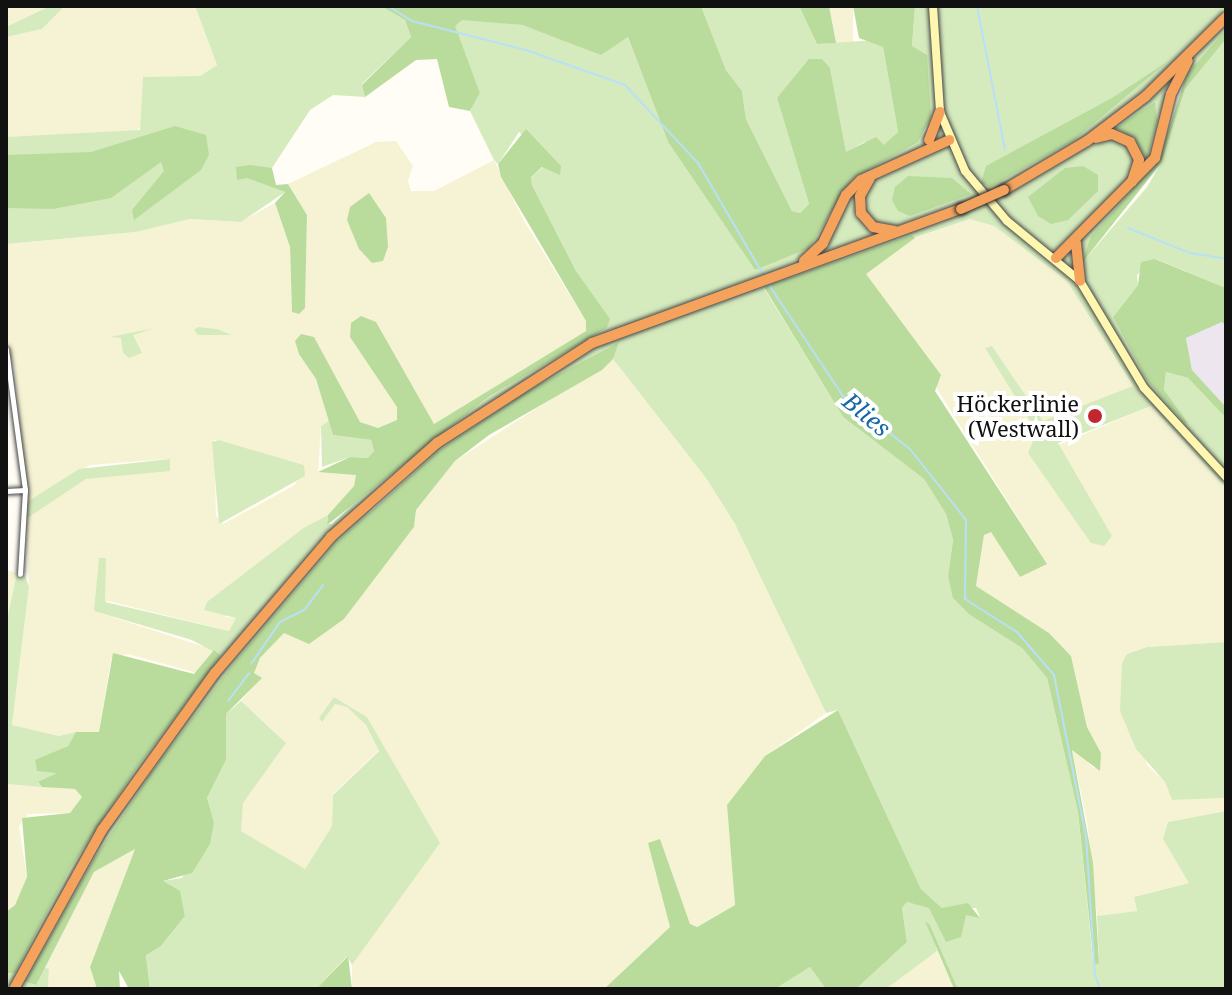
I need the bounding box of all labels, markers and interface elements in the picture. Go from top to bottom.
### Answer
water label: Blies [837,386,897,442]
place label: Höckerlinie (Westwall) [957,390,1079,442]
marker: Höckerlinie (Westwall) [1086,407,1104,425]

